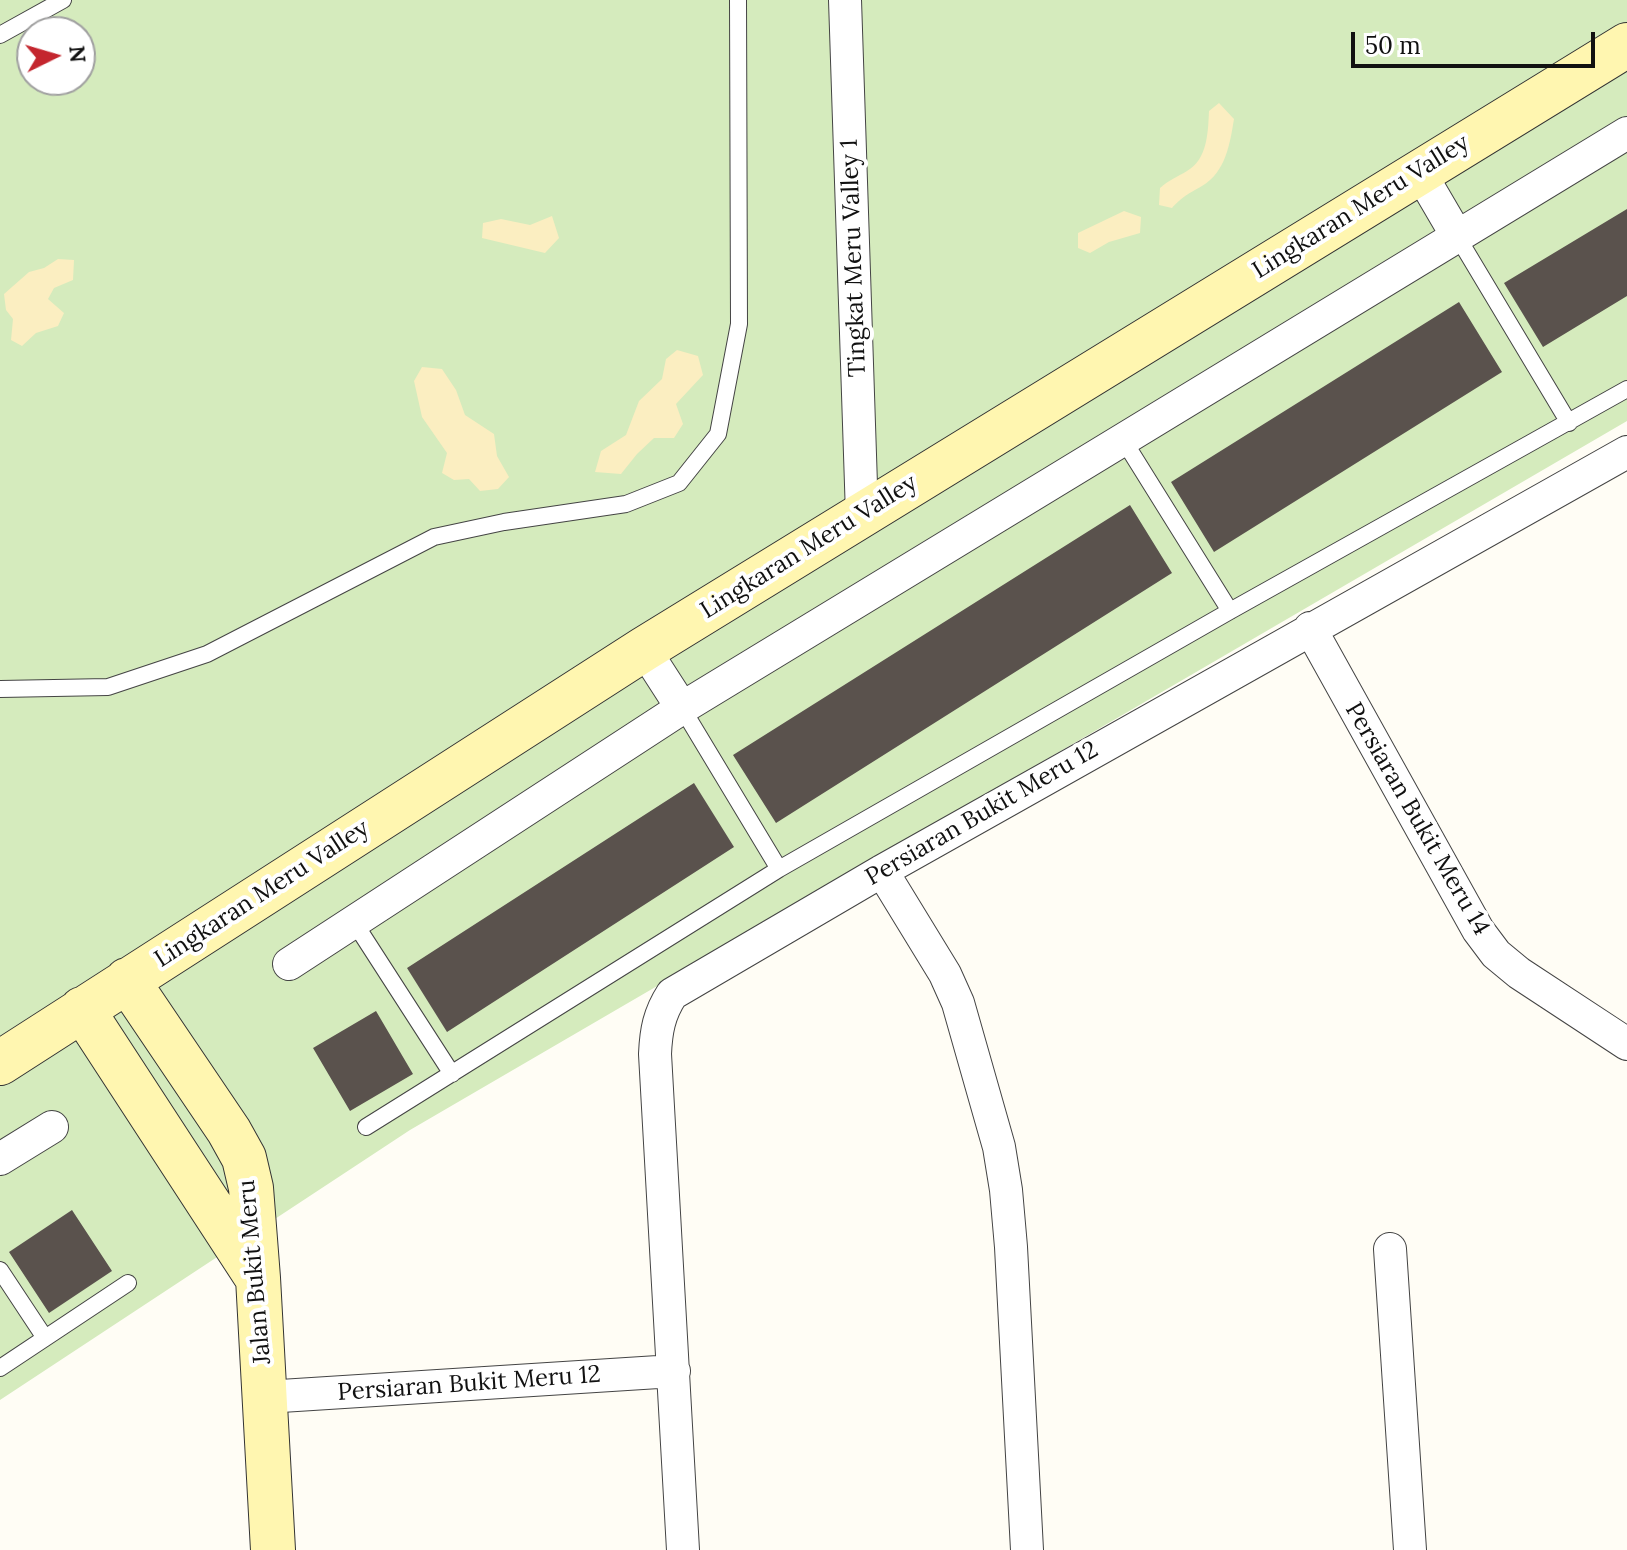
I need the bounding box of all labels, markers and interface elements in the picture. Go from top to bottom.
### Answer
north arrow [16,16,96,96]
scale bar [1355,16,1599,66]
text: 50 m [1365,30,1421,61]
text: N [63,44,93,64]
street label: Lingkaran Meru Valley [1247,129,1475,285]
street label: Tingkat Meru Valley 1 [835,138,873,378]
street label: Lingkaran Meru Valley [695,469,923,625]
street label: Persiaran Bukit Meru 14 [1339,698,1495,940]
street label: Persiaran Bukit Meru 12 [861,736,1103,892]
street label: Lingkaran Meru Valley [149,814,375,974]
street label: Jalan Bukit Meru [233,1179,277,1365]
street label: Persiaran Bukit Meru 12 [336,1360,602,1408]

